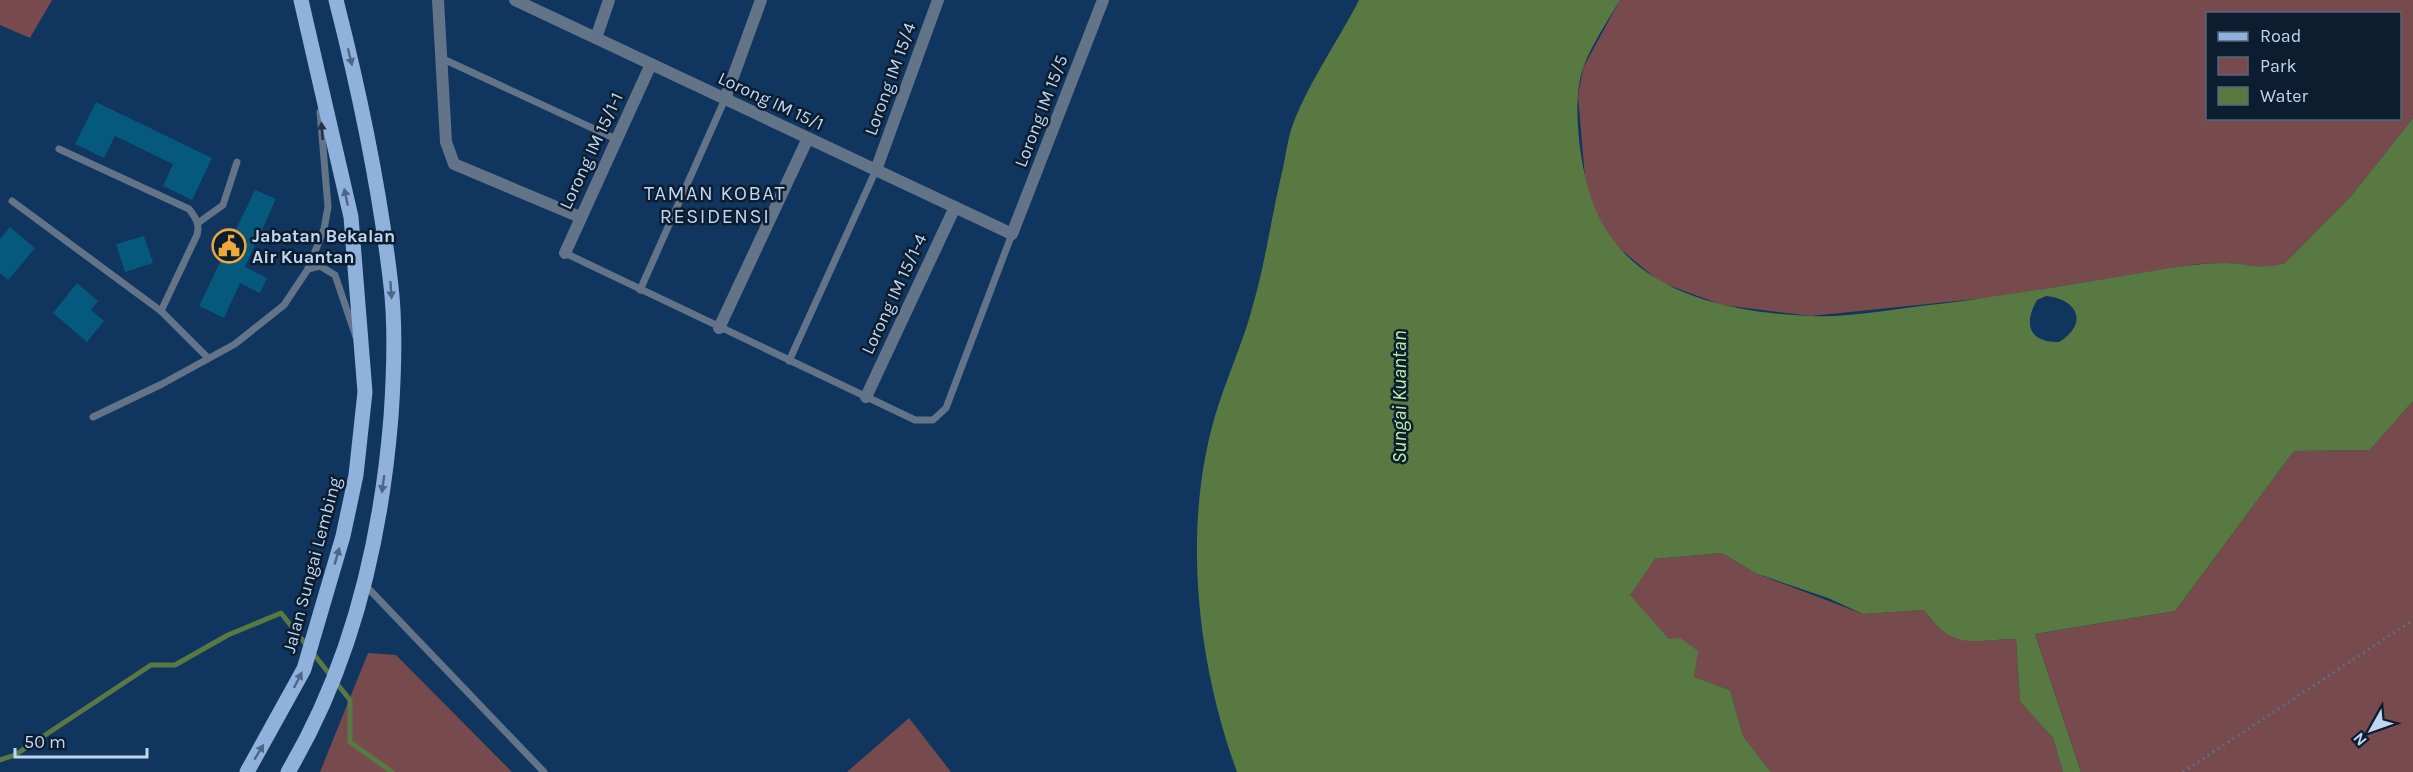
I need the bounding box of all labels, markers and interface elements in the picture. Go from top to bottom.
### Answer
legend [2206,12,2401,120]
street label: Lorong IM 15/4 [859,20,921,138]
text: Road [2260,25,2301,47]
one-way arrow [346,48,356,66]
street label: Lorong IM 15/5 [1009,52,1073,170]
text: Park [2260,55,2297,77]
street label: Lorong IM 15/1 [715,67,827,135]
text: Water [2260,85,2308,107]
street label: Lorong IM 15/1-1 [554,89,628,213]
one-way arrow [317,121,327,140]
district label: TAMAN KOBAT RESIDENSI [644,182,786,228]
one-way arrow [341,188,351,206]
place label: Jabatan Bekalan Air Kuantan [252,225,395,268]
public building icon: Jabatan Bekalan Air Kuantan [211,228,247,264]
street label: Lorong IM 15/1-4 [856,230,932,358]
one-way arrow [386,281,396,300]
water label: Sungai Kuantan [1388,330,1411,464]
street label: Jalan Sungai Lembing [278,475,346,655]
one-way arrow [379,475,388,494]
one-way arrow [333,547,343,565]
one-way arrow [293,672,303,689]
north arrow [2341,700,2401,760]
scale bar [15,721,147,759]
text: N [2349,729,2371,750]
text: 50 m [24,731,66,753]
one-way arrow [254,744,265,760]

